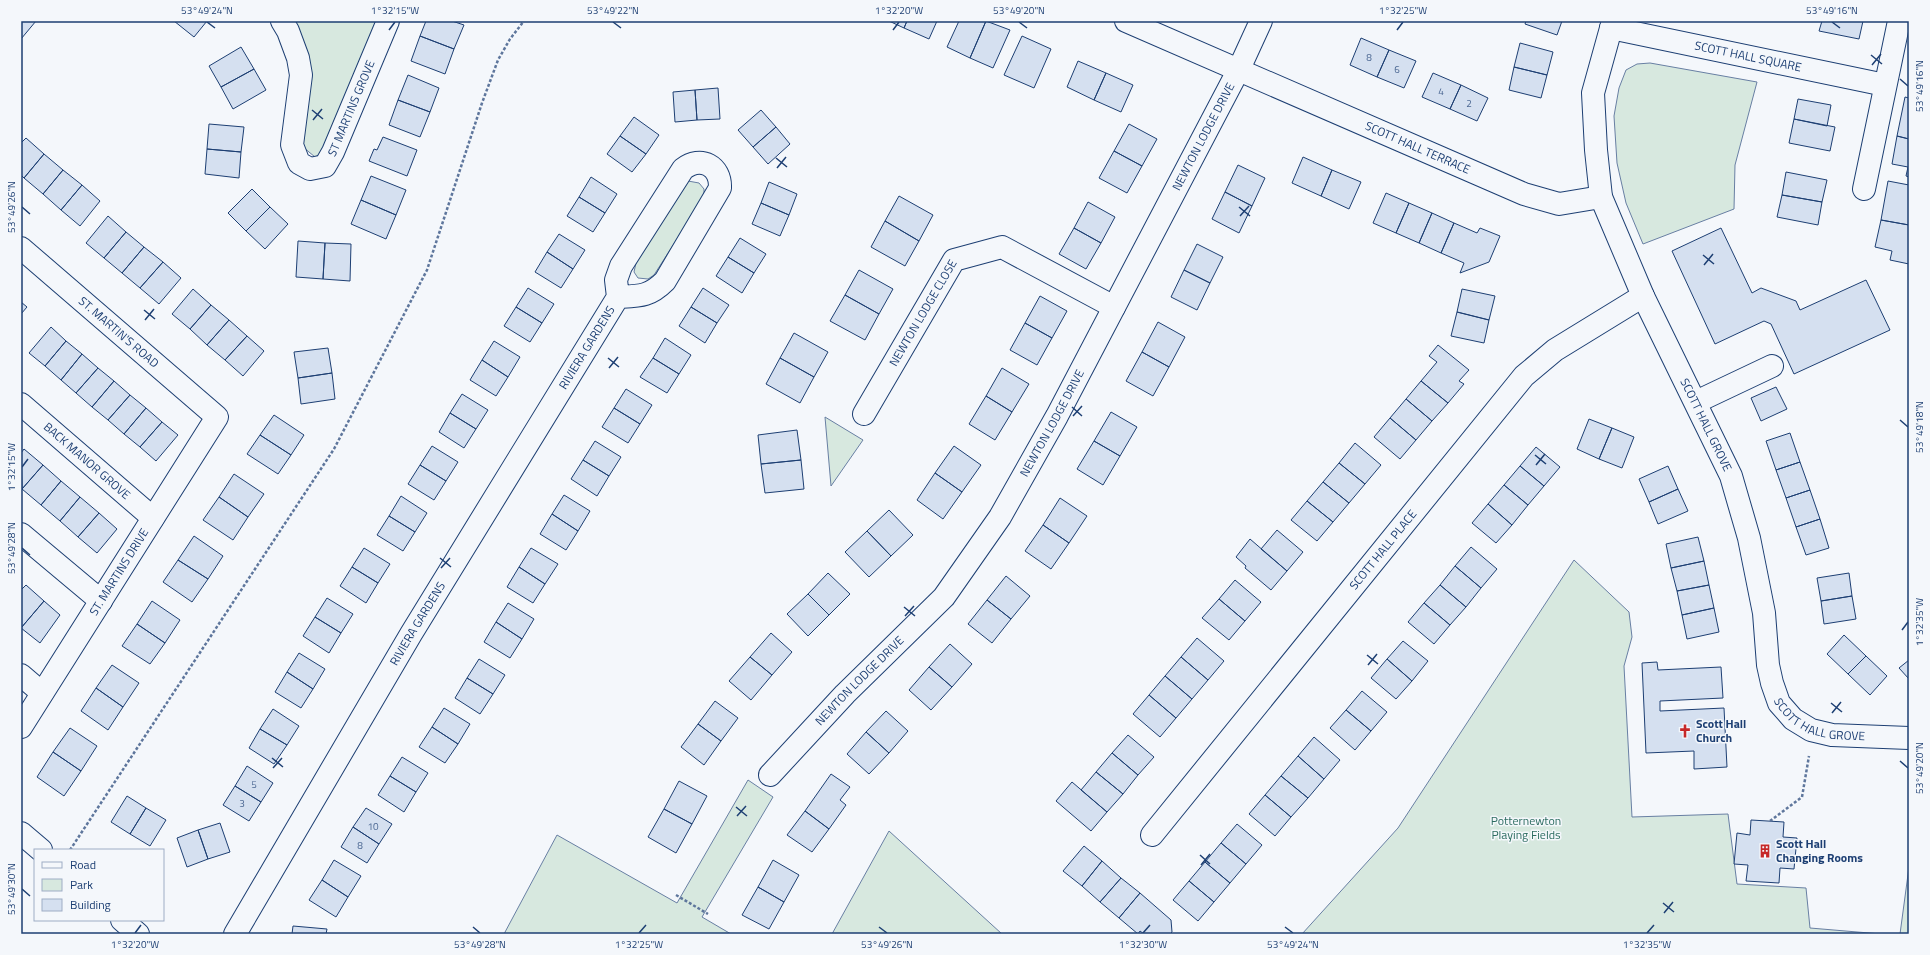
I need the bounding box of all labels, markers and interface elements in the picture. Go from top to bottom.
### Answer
text: 53°49'24"N [181,3,233,18]
text: 1°32'15"W [371,3,419,18]
text: 53°49'22"N [587,3,639,18]
text: 1°32'20"W [875,3,923,18]
text: 53°49'20"N [993,3,1045,18]
text: 1°32'25"W [1379,3,1427,18]
text: 53°49'16"N [1806,3,1858,18]
street label: SCOTT HALL SQUARE [1693,36,1804,76]
house number: 8 [1366,50,1372,65]
street label: ST MARTINS GROVE [322,57,380,160]
text: 53°49'16"N [1912,60,1927,112]
house number: 6 [1394,62,1400,77]
street label: NEWTON LODGE DRIVE [1167,79,1239,194]
house number: 4 [1438,84,1444,99]
house number: 2 [1466,96,1472,111]
street label: SCOTT HALL TERRACE [1362,116,1474,179]
text: 53°49'26"N [4,181,19,233]
street label: NEWTON LODGE CLOSE [884,255,962,370]
street label: ST. MARTIN'S ROAD [75,292,164,372]
street label: RIVIERA GARDENS [554,302,619,393]
street label: NEWTON LODGE DRIVE [1015,366,1089,480]
street label: SCOTT HALL GROVE [1676,375,1737,475]
text: 53°49'18"N [1912,401,1927,453]
street label: BACK MANOR GROVE [39,417,135,504]
text: 1°32'15"W [4,443,19,491]
street label: SCOTT HALL PLACE [1344,505,1421,594]
text: 53°49'28"N [4,522,19,574]
street label: ST. MARTINS DRIVE [84,524,153,619]
street label: RIVIERA GARDENS [384,578,450,669]
text: 1°32'35"W [1912,598,1927,646]
street label: NEWTON LODGE DRIVE [810,631,908,730]
street label: SCOTT HALL GROVE [1769,695,1866,745]
place label: Scott Hall Church [1696,714,1746,747]
church icon: Scott Hall Church [1677,723,1693,739]
text: 53°49'20"N [1912,742,1927,794]
house number: 5 [251,777,257,792]
house number: 3 [239,796,245,811]
park label: Potternewton Playing Fields [1491,811,1561,844]
house number: 10 [367,819,379,834]
place label: Scott Hall Changing Rooms [1776,834,1863,867]
house number: 8 [357,838,363,853]
building icon: Scott Hall Changing Rooms [1757,843,1773,859]
legend [34,849,164,921]
text: Road [70,855,96,874]
text: 53°49'30"N [4,863,19,915]
text: Park [70,875,93,894]
text: Building [70,895,111,914]
text: 1°32'20"W [111,937,159,952]
text: 53°49'28"N [454,937,506,952]
text: 1°32'25"W [615,937,663,952]
text: 53°49'26"N [861,937,913,952]
text: 1°32'30"W [1119,937,1167,952]
text: 53°49'24"N [1267,937,1319,952]
text: 1°32'35"W [1623,937,1671,952]

